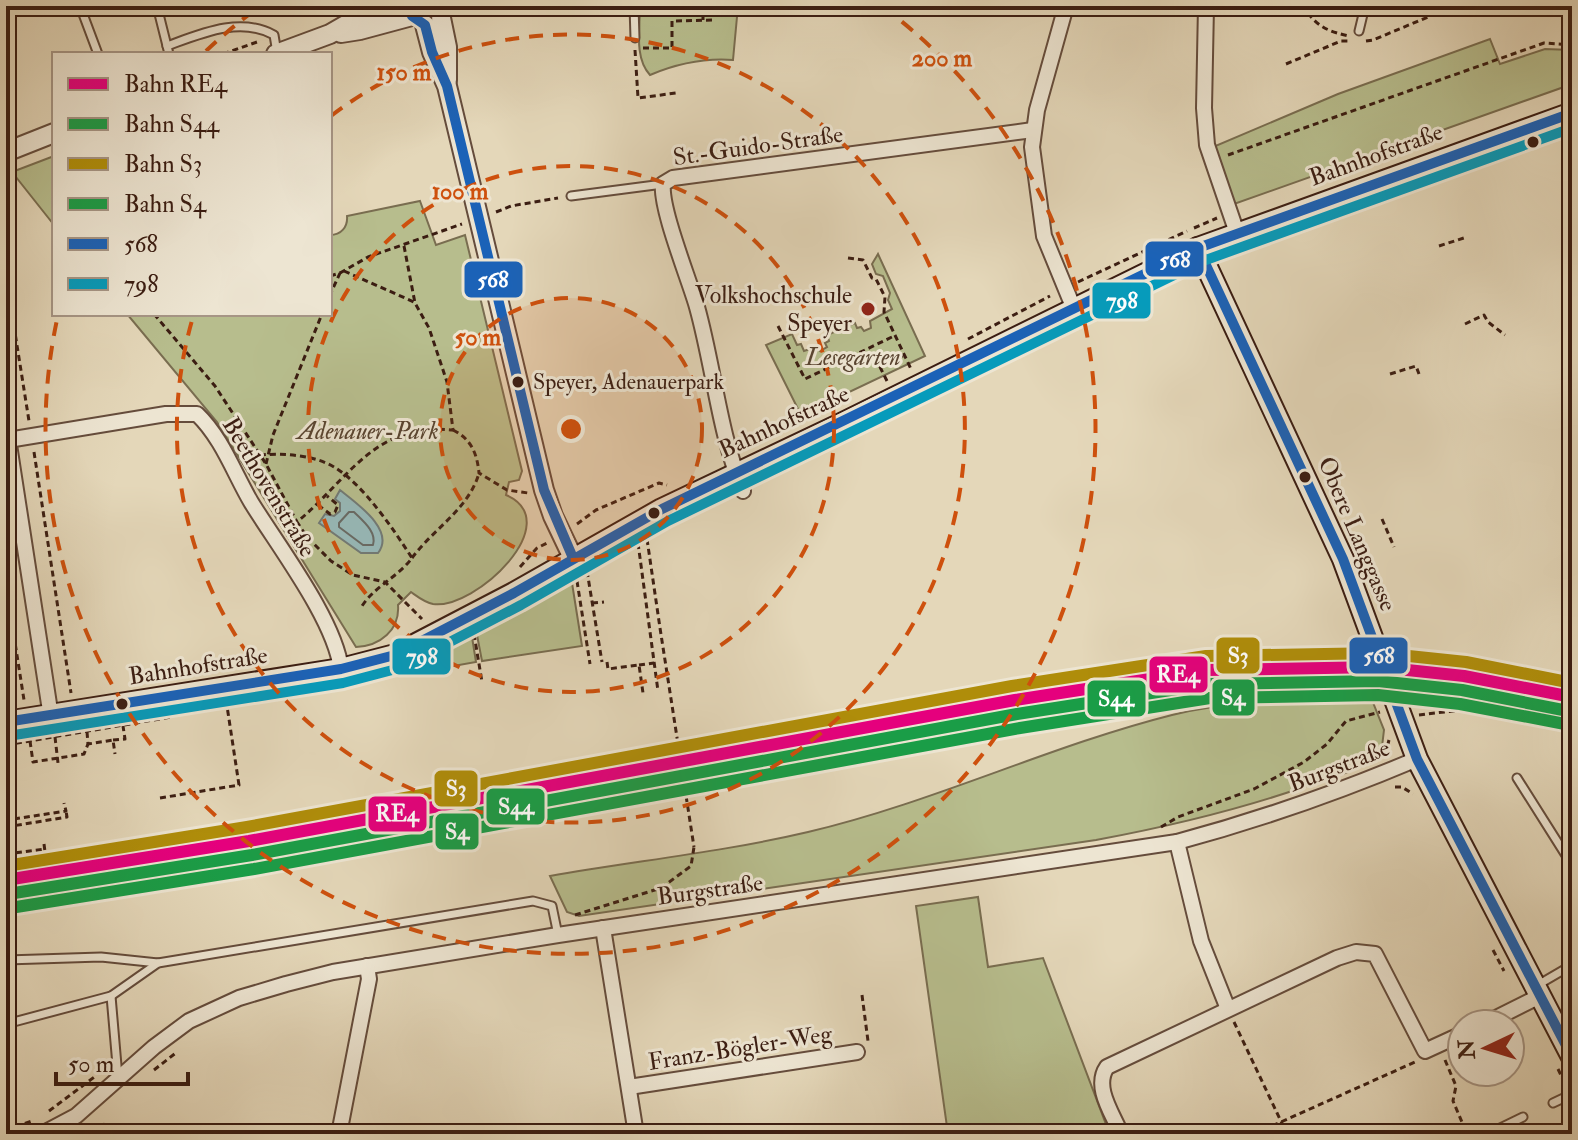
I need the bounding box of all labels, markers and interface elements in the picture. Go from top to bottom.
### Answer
text: 200 m [912,43,973,74]
legend [52,52,332,316]
text: 150 m [377,57,432,88]
text: Bahn RE4 [124,69,228,100]
text: Bahn S44 [124,109,220,140]
street label: Bahnhofstraße [1305,116,1447,194]
street label: St.-Guido-Straße [671,119,845,173]
unlabelled marker [1525,134,1541,150]
text: Bahn S3 [124,149,202,180]
text: 100 m [432,176,489,207]
text: Bahn S4 [124,189,207,220]
text: 568 [124,229,158,260]
line badge: 568 [1144,240,1205,278]
text: 568 [1159,246,1191,274]
line badge: 568 [463,260,524,299]
text: 568 [477,266,509,294]
text: 798 [124,269,159,300]
place label: Volkshochschule Speyer [695,280,852,339]
line badge: 798 [1091,281,1152,320]
text: 798 [1106,287,1139,315]
marker: Volkshochschule Speyer [859,300,877,318]
text: 50 m [455,322,502,353]
park label: Lesegarten [804,342,901,373]
place label: Speyer, Adenauerpark [533,368,724,397]
marker: Speyer, Adenauerpark [510,374,526,390]
street label: Bahnhofstraße [714,378,854,466]
street label: Beethovenstraße [215,411,323,563]
centre of rings [557,415,585,443]
park label: Adenauer-Park [294,416,439,447]
street label: Obere Langgasse [1311,452,1403,616]
unlabelled marker [1297,469,1313,485]
unlabelled marker [646,505,662,521]
line badge: S3 [1215,636,1261,675]
line badge: 568 [1348,636,1409,675]
line badge: 798 [391,637,452,676]
street label: Bahnhofstraße [126,640,270,692]
text: S3 [1228,642,1248,670]
text: 568 [1363,642,1395,670]
text: 798 [406,643,439,671]
line badge: RE4 [1148,655,1209,694]
text: RE4 [1156,661,1202,689]
line badge: S4 [1211,678,1256,717]
line badge: S44 [1086,679,1147,718]
text: S4 [1221,684,1247,712]
text: S44 [1098,685,1136,713]
unlabelled marker [114,696,130,712]
street label: Burgstraße [1284,732,1394,800]
line badge: S3 [433,769,479,808]
text: S3 [446,775,466,803]
line badge: S44 [485,787,546,826]
text: S44 [498,793,536,821]
line badge: RE4 [367,795,428,833]
text: RE4 [375,800,421,828]
line badge: S4 [434,812,480,851]
text: S4 [445,818,471,846]
street label: Burgstraße [655,867,765,913]
north arrow [1446,1008,1526,1088]
street label: Franz-Bögler-Weg [646,1018,835,1078]
scale bar [56,1036,188,1086]
text: N [1452,1038,1482,1061]
text: 50 m [68,1049,115,1080]

